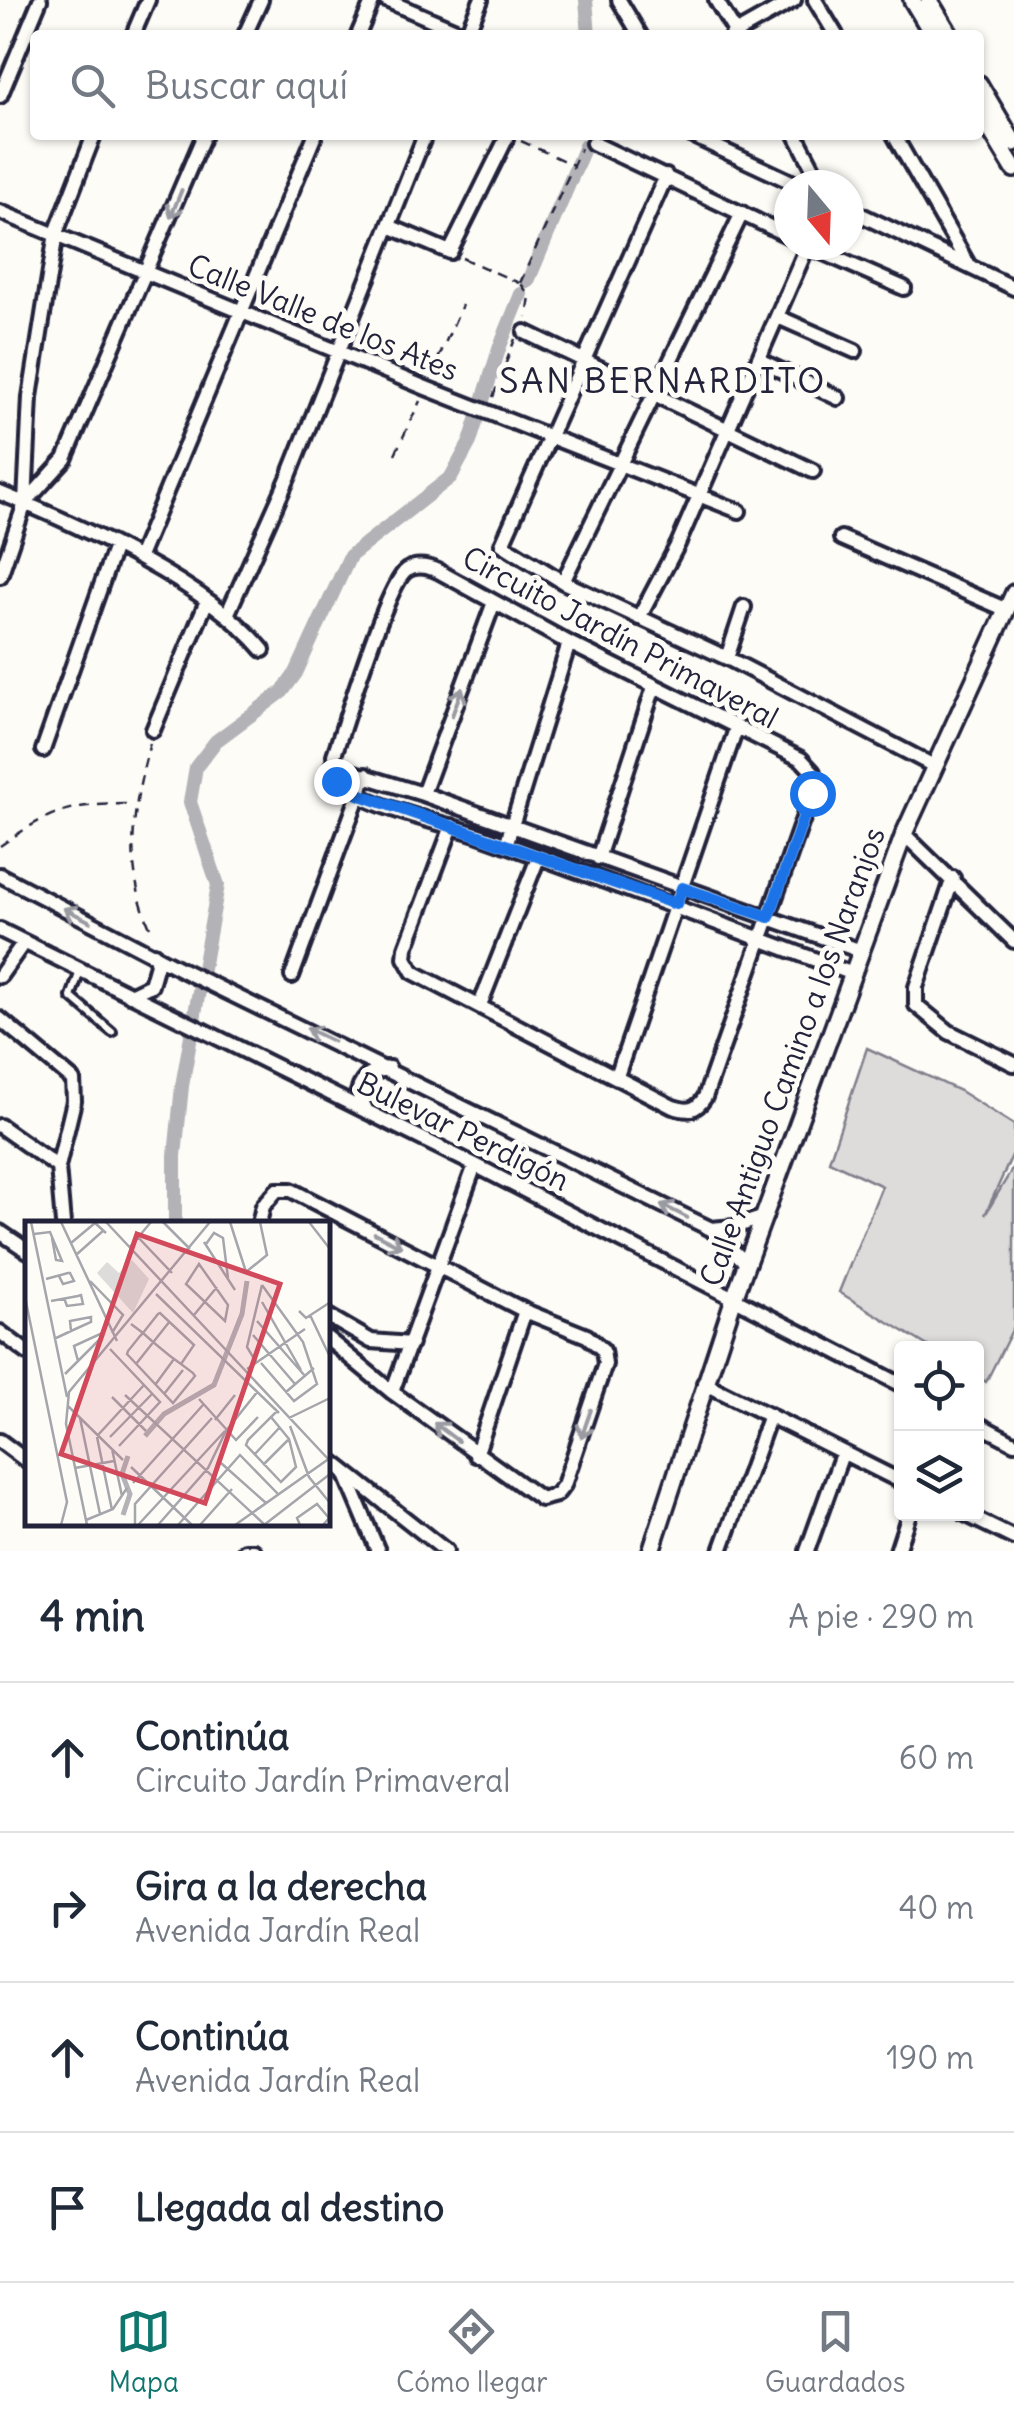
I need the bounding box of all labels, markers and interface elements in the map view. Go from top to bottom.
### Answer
search box [30,30,984,140]
icon: search [65,58,120,113]
text: Buscar aquí [145,62,348,109]
north arrow [774,170,864,260]
one-way arrow [165,189,183,219]
street label: Calle Valle de los Ates [182,245,464,389]
district label: SAN BERNARDITO [499,358,827,402]
street label: Circuito Jardín Primaveral [456,538,785,737]
one-way arrow [449,686,467,718]
route end [314,759,360,805]
route start [790,771,836,817]
street label: Calle Antiguo Camino a los Naranjos [691,822,893,1291]
one-way arrow [63,905,93,924]
one-way arrow [306,1025,336,1044]
street label: Bulevar Perdigón [351,1063,576,1199]
one-way arrow [660,1200,690,1219]
inset map [25,1221,330,1526]
one-way arrow [373,1231,403,1250]
map controls [894,1341,984,1521]
button: locate [894,1341,984,1431]
one-way arrow [575,1407,593,1439]
one-way arrow [433,1421,460,1442]
button: layers [894,1431,984,1521]
text: 4 min [40,1590,145,1642]
text: A pie · 290 m [788,1596,974,1637]
text: Continúa [135,1713,290,1760]
icon: ahead [40,1730,95,1785]
text: 60 m [899,1737,974,1778]
text: Circuito Jardín Primaveral [135,1760,511,1801]
text: Gira a la derecha [135,1863,427,1910]
icon: right [40,1880,95,1935]
text: 40 m [899,1887,974,1928]
text: Avenida Jardín Real [135,1910,420,1951]
text: Continúa [135,2013,290,2060]
icon: ahead [40,2030,95,2085]
text: 190 m [886,2037,974,2078]
text: Avenida Jardín Real [135,2060,420,2101]
icon: arrive [40,2180,95,2235]
text: Llegada al destino [135,2184,444,2231]
tab: Mapa [109,2304,179,2400]
tab: Cómo llegar [396,2304,548,2400]
tab: Guardados [765,2304,905,2400]

